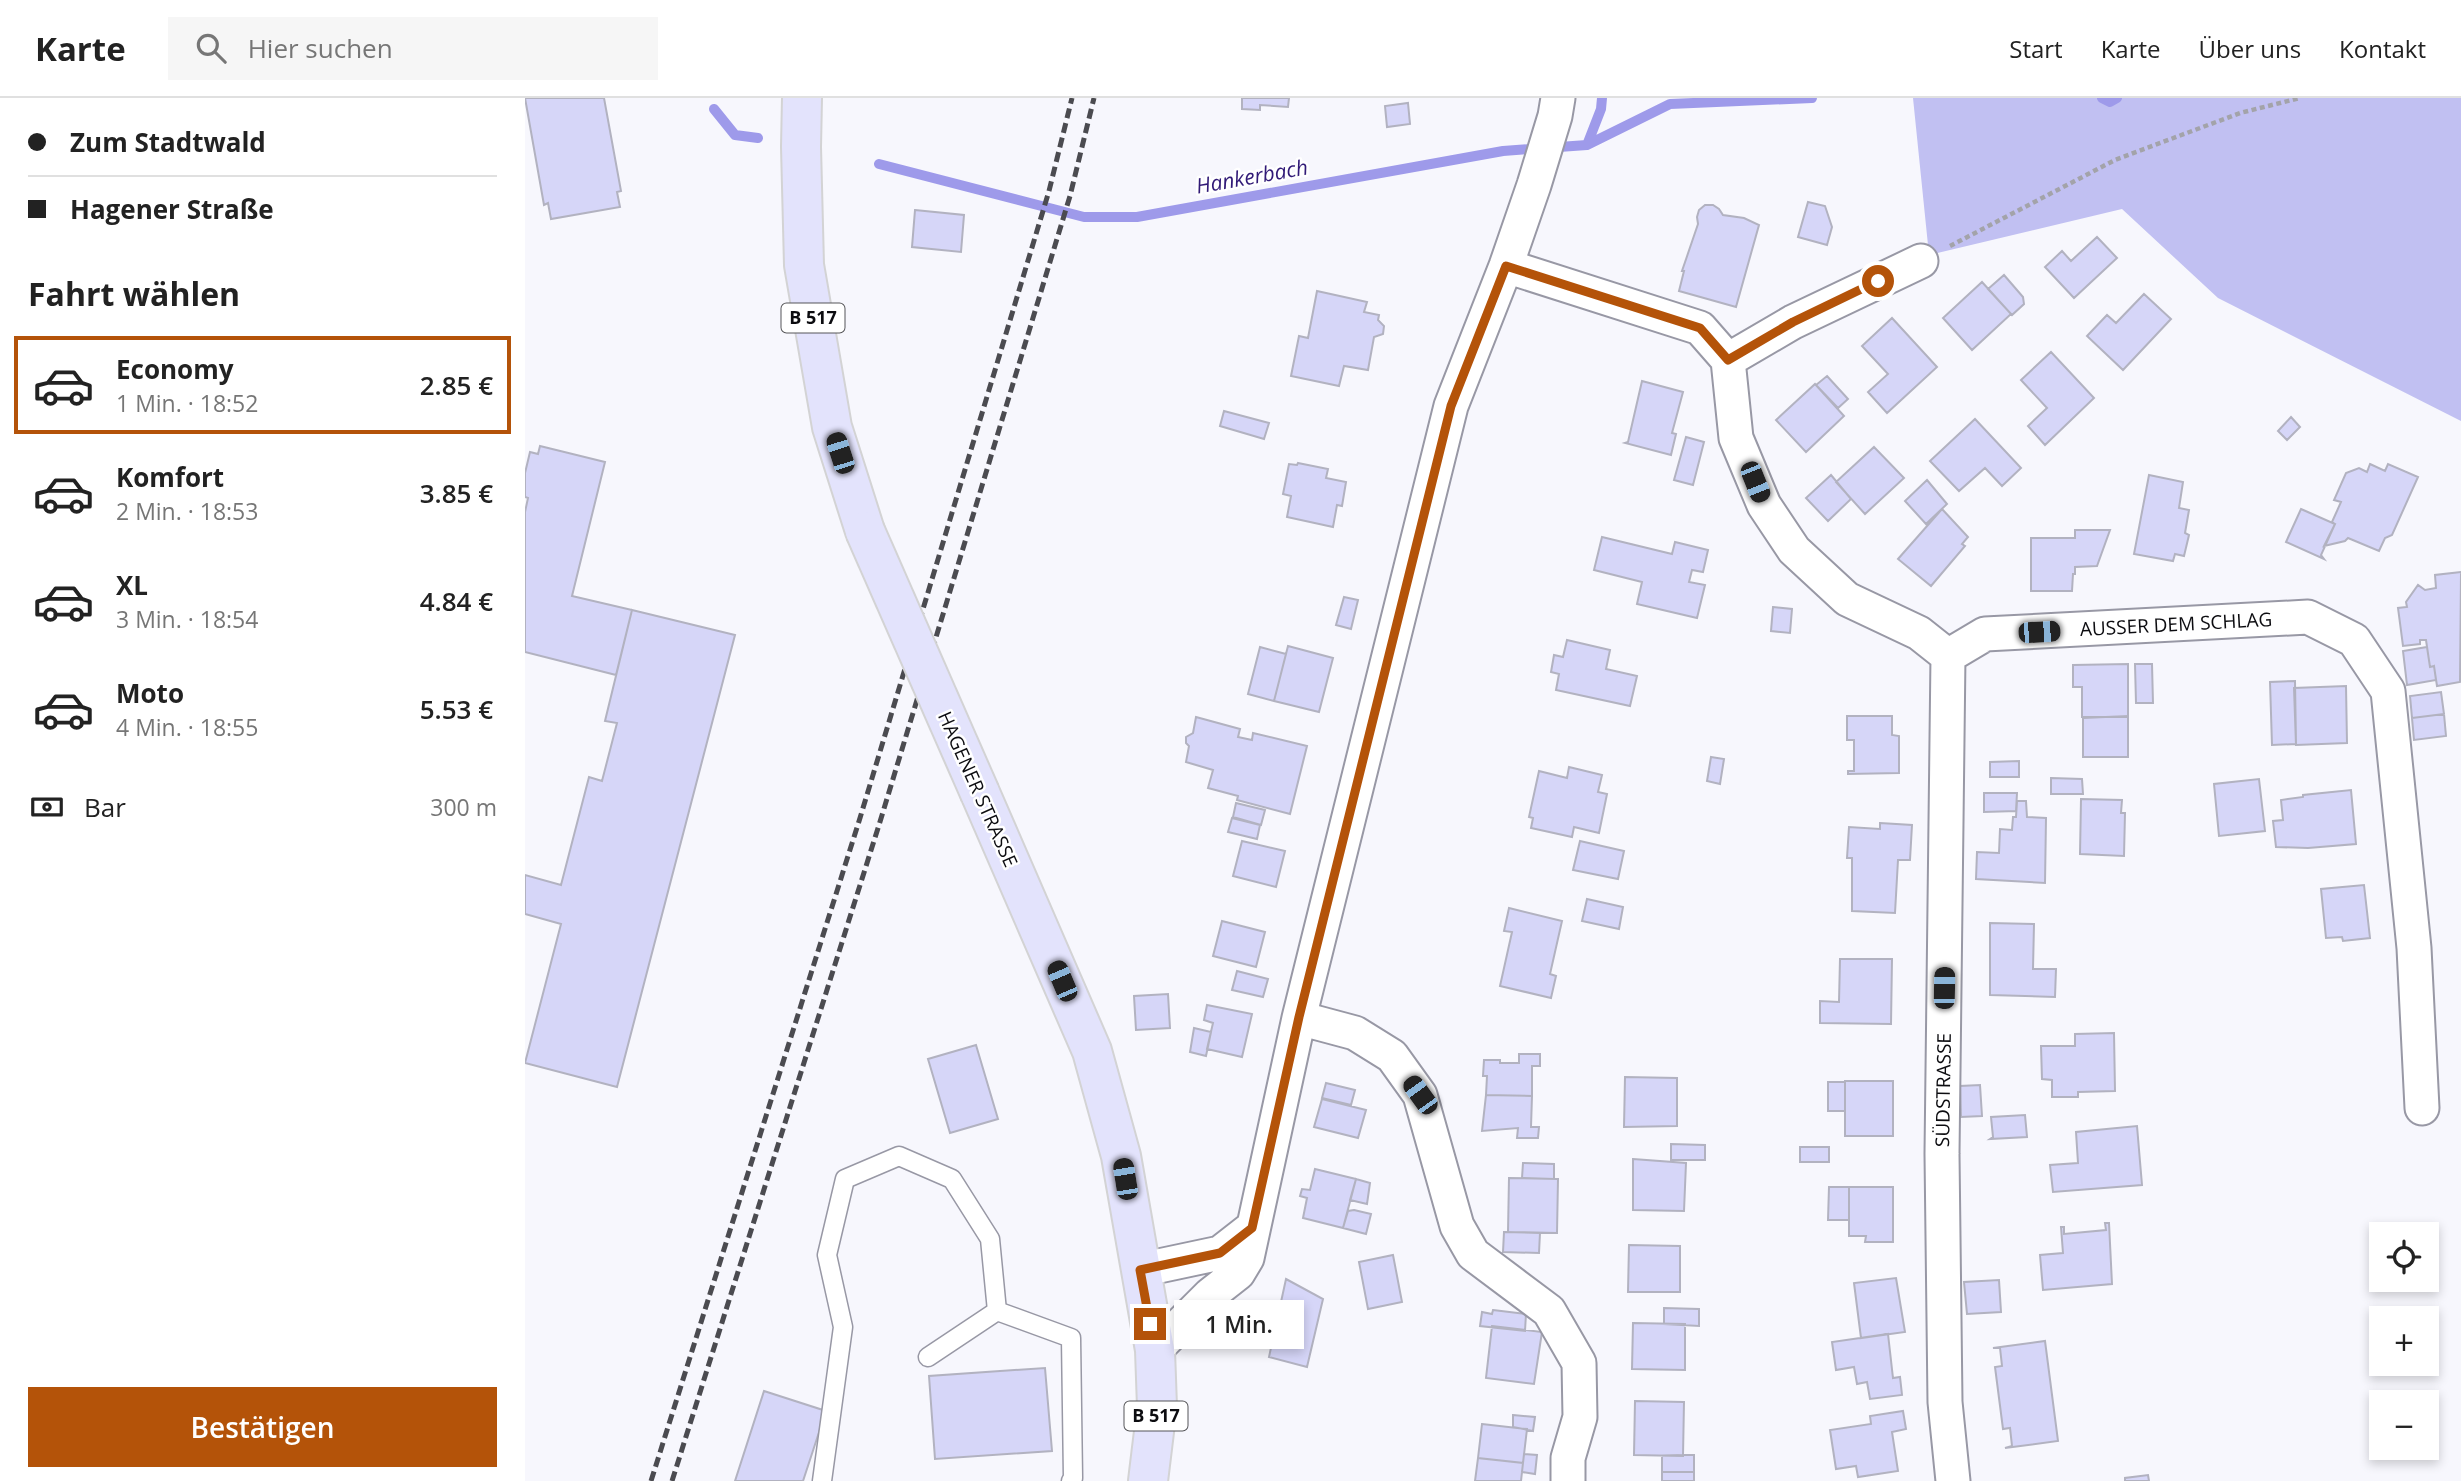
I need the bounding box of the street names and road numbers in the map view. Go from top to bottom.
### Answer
road number: B 517 [781,303,845,332]
street label: AUSSER DEM SCHLAG [2079,606,2273,642]
street label: HAGENER STRASSE [932,707,1024,871]
street label: SÜDSTRASSE [1929,1033,1957,1147]
road number: B 517 [1125,1401,1187,1430]

